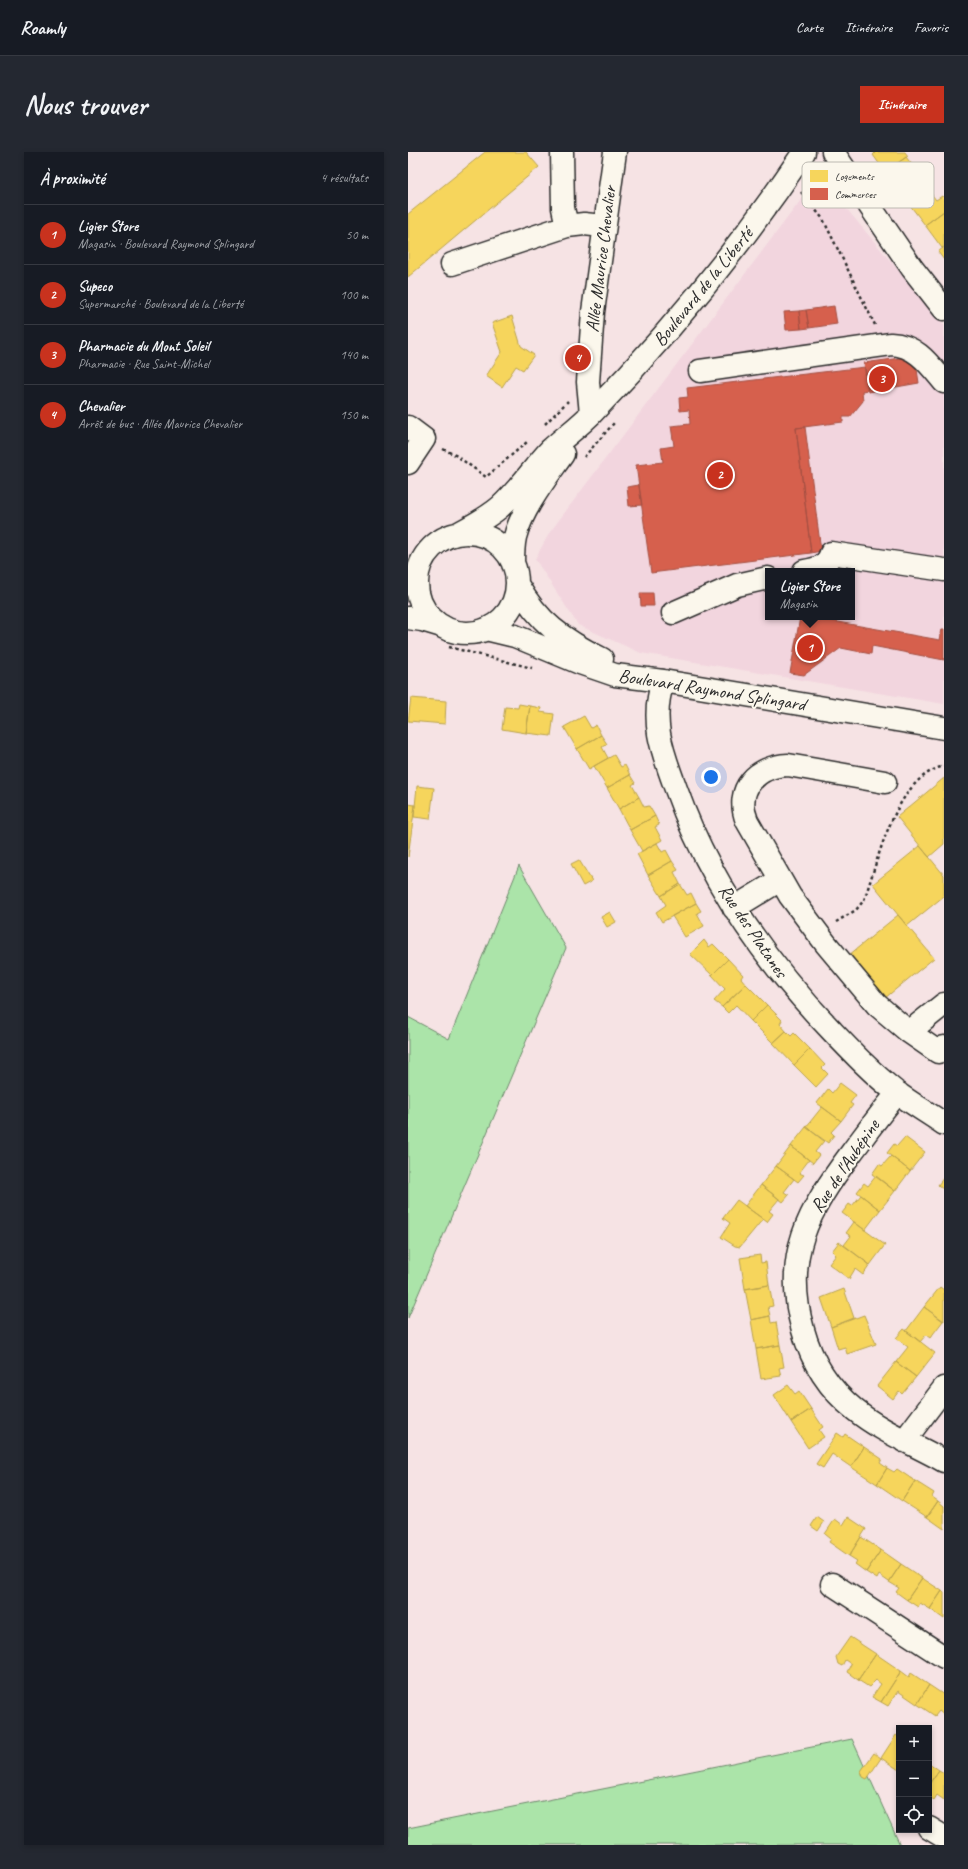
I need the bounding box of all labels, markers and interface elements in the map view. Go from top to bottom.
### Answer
text: Roamly [20,16,66,40]
text: Carte [796,19,823,36]
text: Itinéraire [845,19,892,36]
text: Favoris [914,19,948,36]
button: Itinéraire [860,86,944,123]
text: Nous trouver [24,87,147,122]
legend [802,162,934,208]
text: À proximité [40,168,105,189]
text: Logements [835,169,875,183]
text: 4 résultats [320,170,368,186]
street label: Allée Maurice Chevalier [580,182,622,333]
text: Commerces [835,187,877,201]
text: Ligier Store [78,217,138,236]
street label: Boulevard de la Liberté [648,221,760,351]
text: 1 [50,227,56,243]
text: 50 m [346,227,368,243]
text: Magasin · Boulevard Raymond Splingard [78,236,254,252]
text: Supeco [78,277,112,296]
text: 2 [50,287,56,303]
text: 100 m [340,287,368,303]
text: Supermarché · Boulevard de la Liberté [78,296,243,312]
text: Pharmacie du Mont Soleil [78,337,209,356]
pin: 4 [565,343,591,373]
text: 3 [50,347,56,363]
text: 140 m [340,347,368,363]
text: Pharmacie · Rue Saint-Michel [78,356,209,372]
pin: 3 [869,364,895,394]
text: Chevalier [78,397,124,416]
text: 4 [50,407,56,423]
text: 150 m [340,407,368,423]
text: Arrêt de bus · Allée Maurice Chevalier [78,416,242,432]
pin: 2 [707,460,733,490]
popup [765,568,855,620]
text: Ligier Store [780,577,840,596]
text: Magasin [780,596,818,612]
pin: 1 [797,633,823,663]
street label: Boulevard Raymond Splingard [617,663,811,717]
your location [701,767,721,787]
street label: Rue des Platanes [713,880,794,984]
street label: Rue de l'Aubépine [805,1113,886,1217]
map controls [896,1725,932,1833]
button: + [896,1725,932,1761]
button: − [896,1761,932,1797]
button: locate [896,1797,932,1833]

